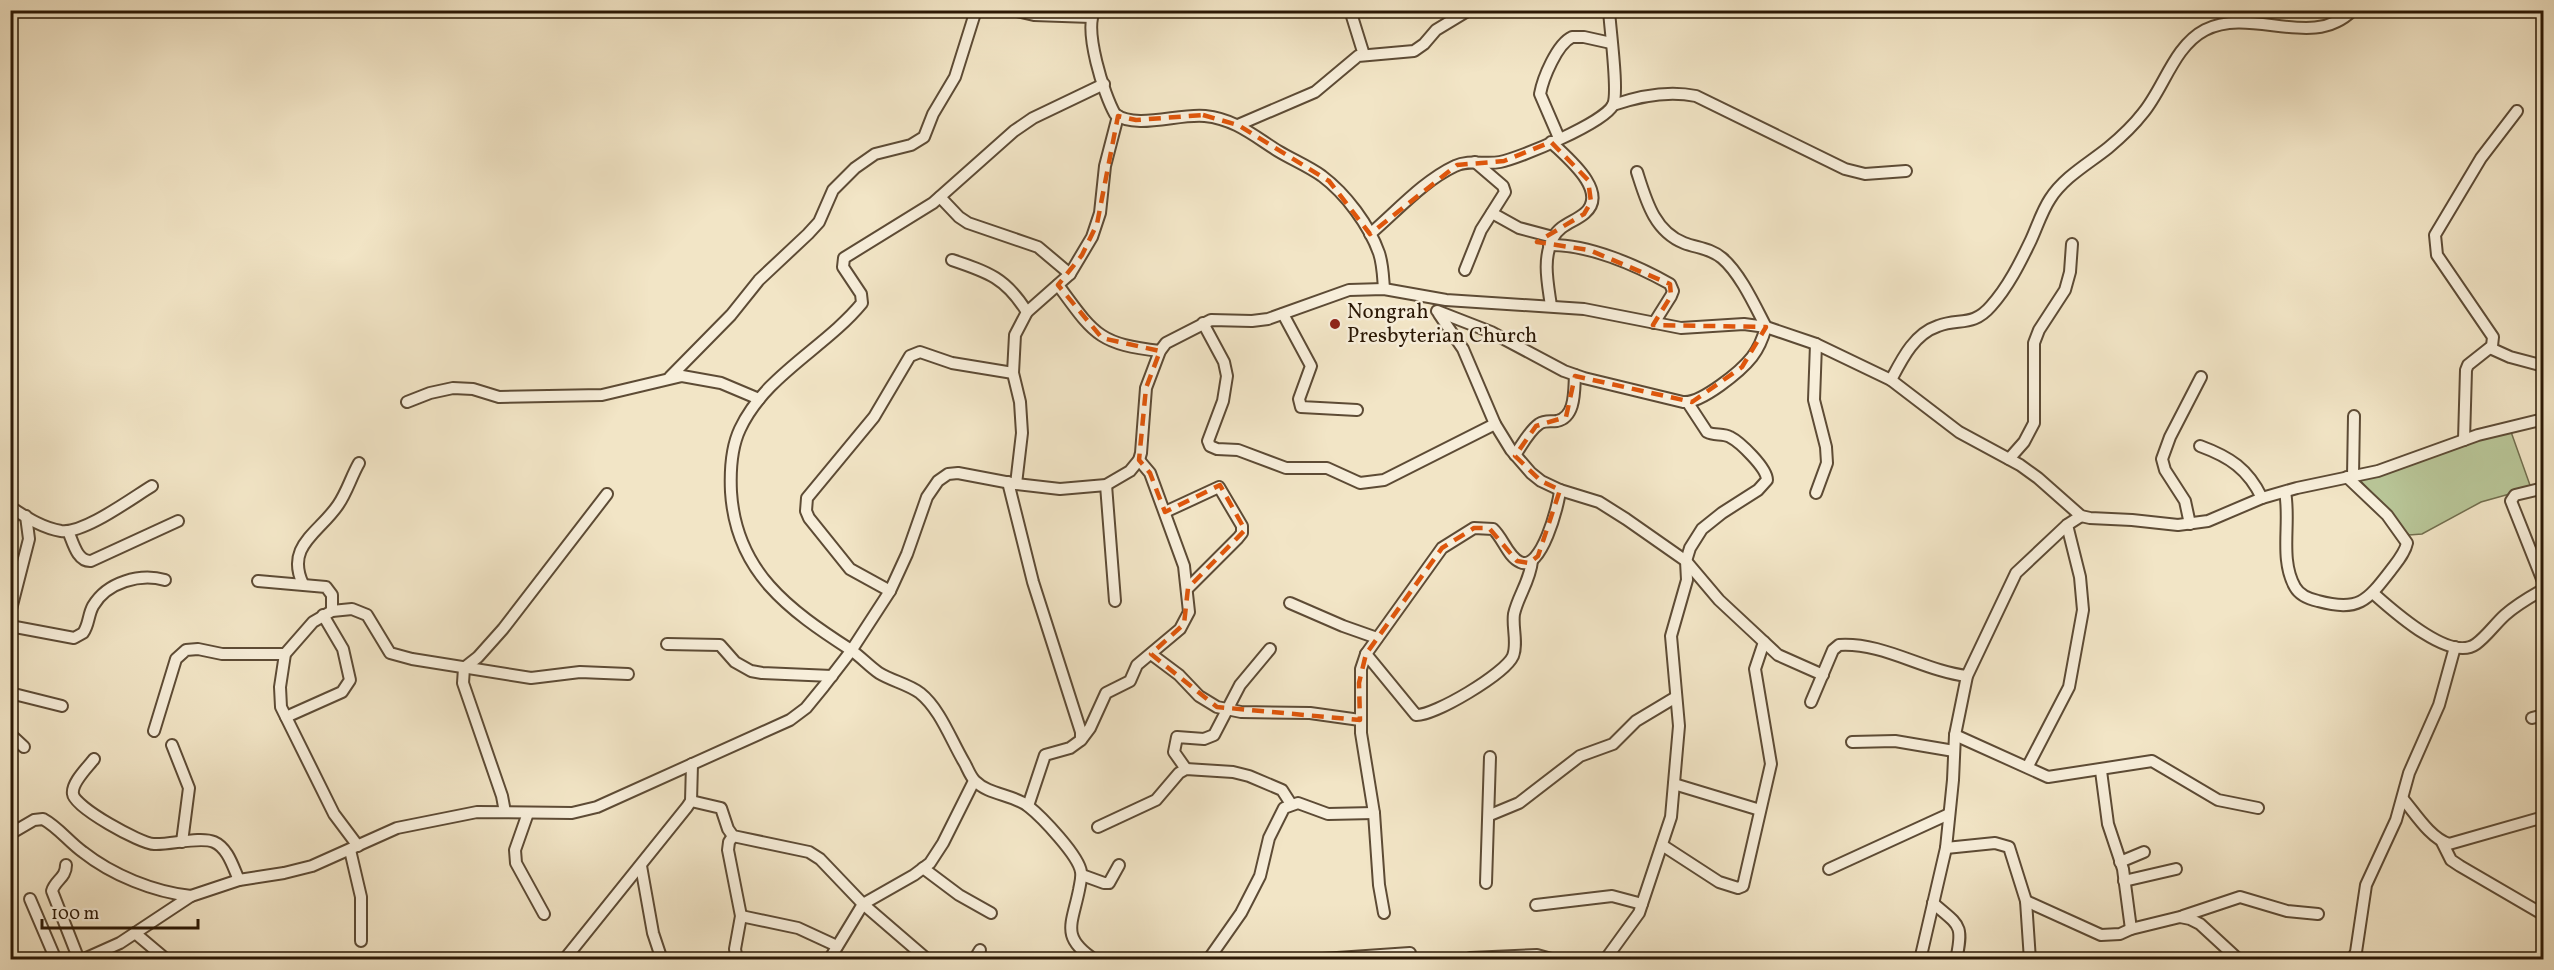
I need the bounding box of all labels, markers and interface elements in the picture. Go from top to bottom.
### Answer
place label: Nongrah Presbyterian Church [1347,298,1537,351]
marker: Nongrah Presbyterian Church [1328,317,1342,331]
scale bar [42,892,198,930]
text: 100 m [51,902,100,927]

